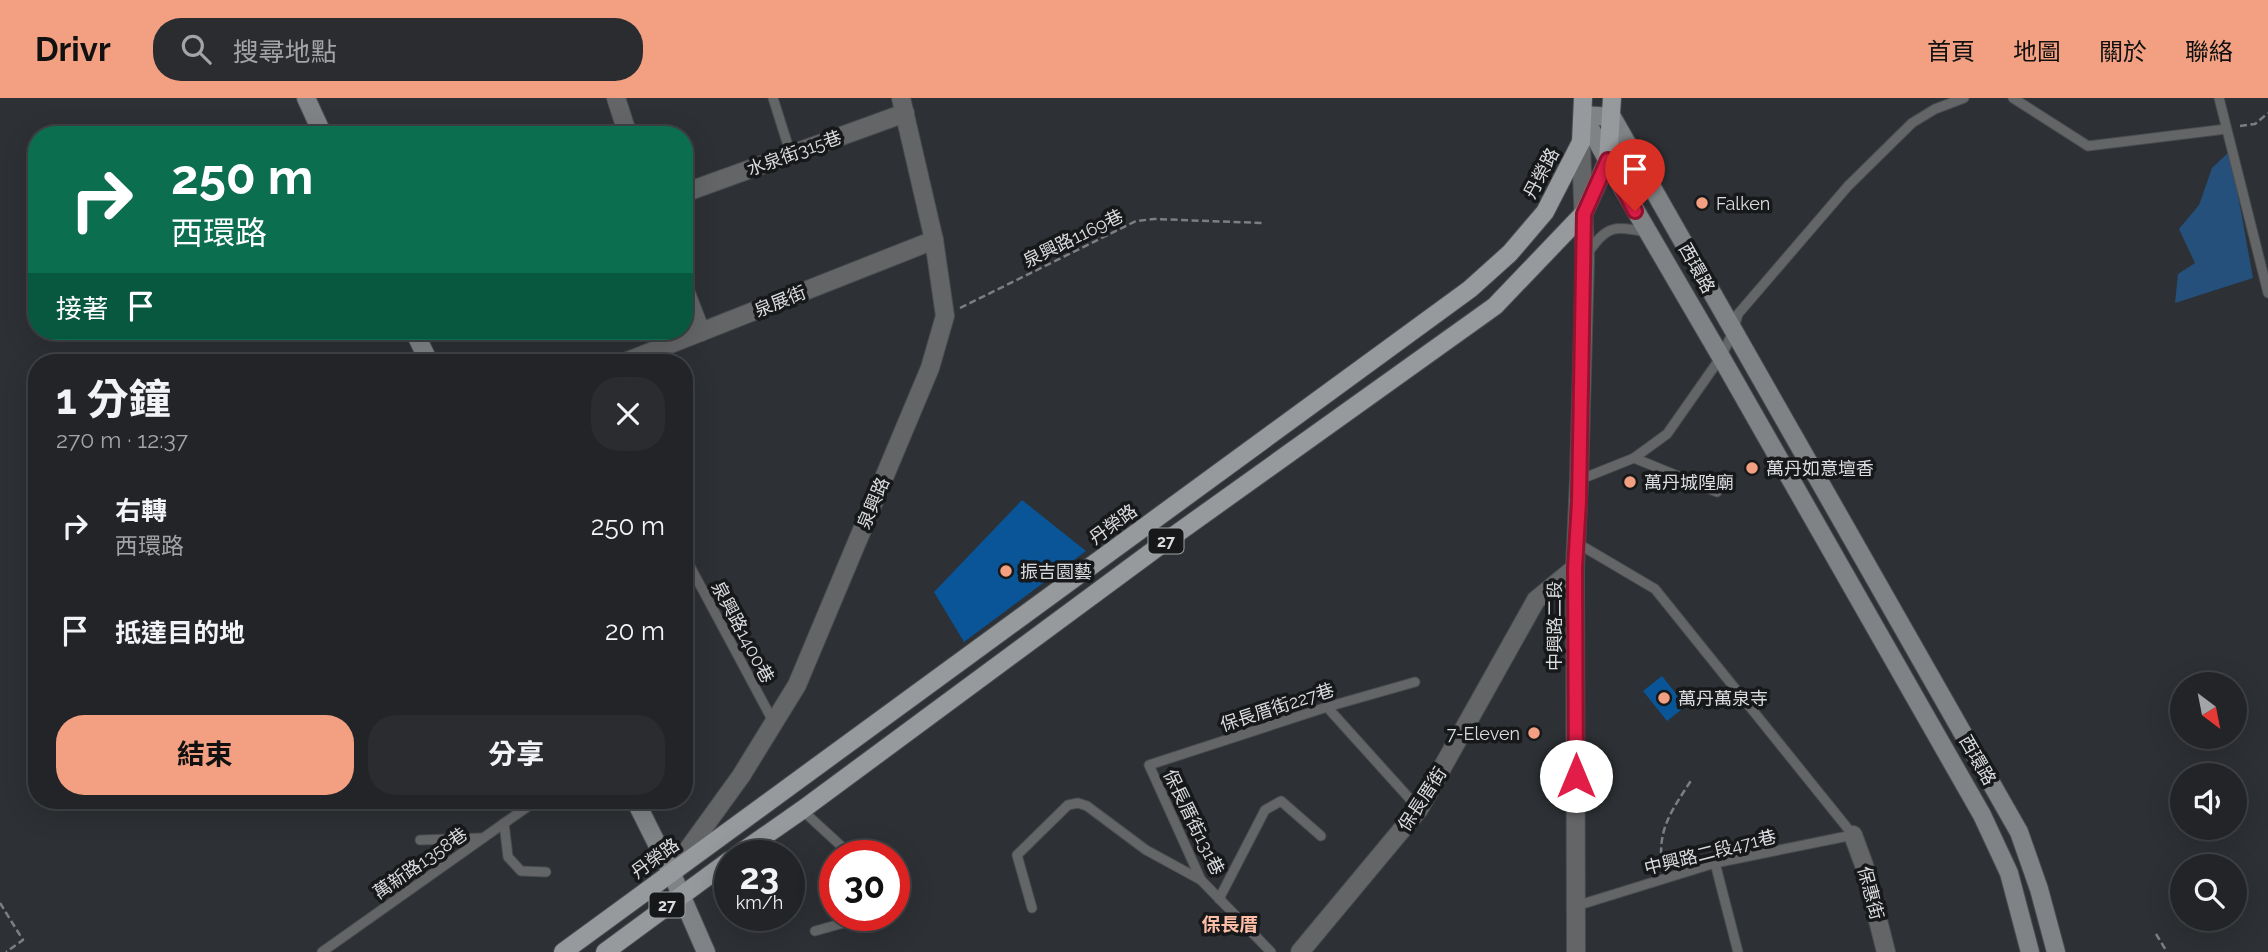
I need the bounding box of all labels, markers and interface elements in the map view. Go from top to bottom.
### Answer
search box [153,18,643,81]
text: Drivr [35,30,111,69]
icon: search [177,30,215,68]
text: 搜尋地點 [233,37,337,67]
text: 首頁 [1927,37,1975,66]
text: 地圖 [2013,37,2061,66]
text: 關於 [2099,37,2147,66]
text: 聯絡 [2185,37,2233,66]
street label: 水泉街315巷 [744,126,844,180]
pin [1605,139,1665,211]
street label: 丹榮路 [1519,144,1563,202]
text: 250 m [171,148,313,205]
icon: arrive [1616,150,1654,188]
icon: right [56,154,147,245]
place label: Falken [1716,193,1770,214]
marker: Falken [1694,195,1710,211]
street label: 泉興路1169巷 [1019,205,1127,271]
text: 西環路 [171,214,267,251]
street label: 西環路 [1675,239,1719,297]
street label: 泉展街 [751,281,809,321]
icon: arrive [122,287,160,325]
text: 接著 [56,294,108,324]
text: 1 分鐘 [56,375,171,424]
button: close [591,377,665,451]
text: 270 m · 12:37 [56,426,188,453]
place label: 萬丹如意壇香 [1766,458,1874,479]
marker: 萬丹如意壇香 [1744,460,1760,476]
place label: 萬丹城隍廟 [1644,472,1734,493]
street label: 泉興路 [853,474,893,532]
marker: 萬丹城隍廟 [1622,474,1638,490]
text: 右轉 [115,496,167,526]
street label: 丹榮路 [1085,500,1141,548]
icon: right [56,507,94,545]
text: 250 m [591,511,665,541]
road number: 27 [1148,528,1184,554]
text: 西環路 [115,532,184,559]
place label: 振吉園藝 [1020,561,1092,582]
marker: 振吉園藝 [998,563,1014,579]
street label: 泉興路1400巷 [708,578,778,686]
street label: 中興路二段 [1544,581,1565,671]
icon: arrive [56,612,94,650]
text: 20 m [605,616,665,646]
text: 抵達目的地 [115,618,245,648]
north arrow [2170,672,2247,749]
map controls [2170,672,2247,931]
street label: 保長厝街227巷 [1217,679,1337,735]
place label: 萬丹萬泉寺 [1678,688,1768,709]
marker: 萬丹萬泉寺 [1656,690,1672,706]
button: 結束 [56,715,354,795]
button: 分享 [368,715,665,795]
place label: 7-Eleven [1447,723,1520,744]
marker: 7-Eleven [1526,725,1542,741]
street label: 西環路 [1955,731,2001,789]
position arrow [1539,739,1613,813]
street label: 保長厝街 [1394,763,1450,835]
button: sound [2170,763,2247,840]
street label: 保長厝街131巷 [1159,766,1229,878]
street label: 萬新路1358巷 [369,823,471,903]
street label: 中興路二段471巷 [1642,825,1778,879]
street label: 丹榮路 [627,834,683,882]
speed limit sign: 30 [819,840,910,931]
button: search [2170,854,2247,931]
text: 23 [740,856,779,897]
street label: 保惠街 [1854,864,1888,922]
road number: 27 [650,892,684,918]
text: km/h [736,892,783,913]
district label: 保長厝 [1201,913,1259,935]

